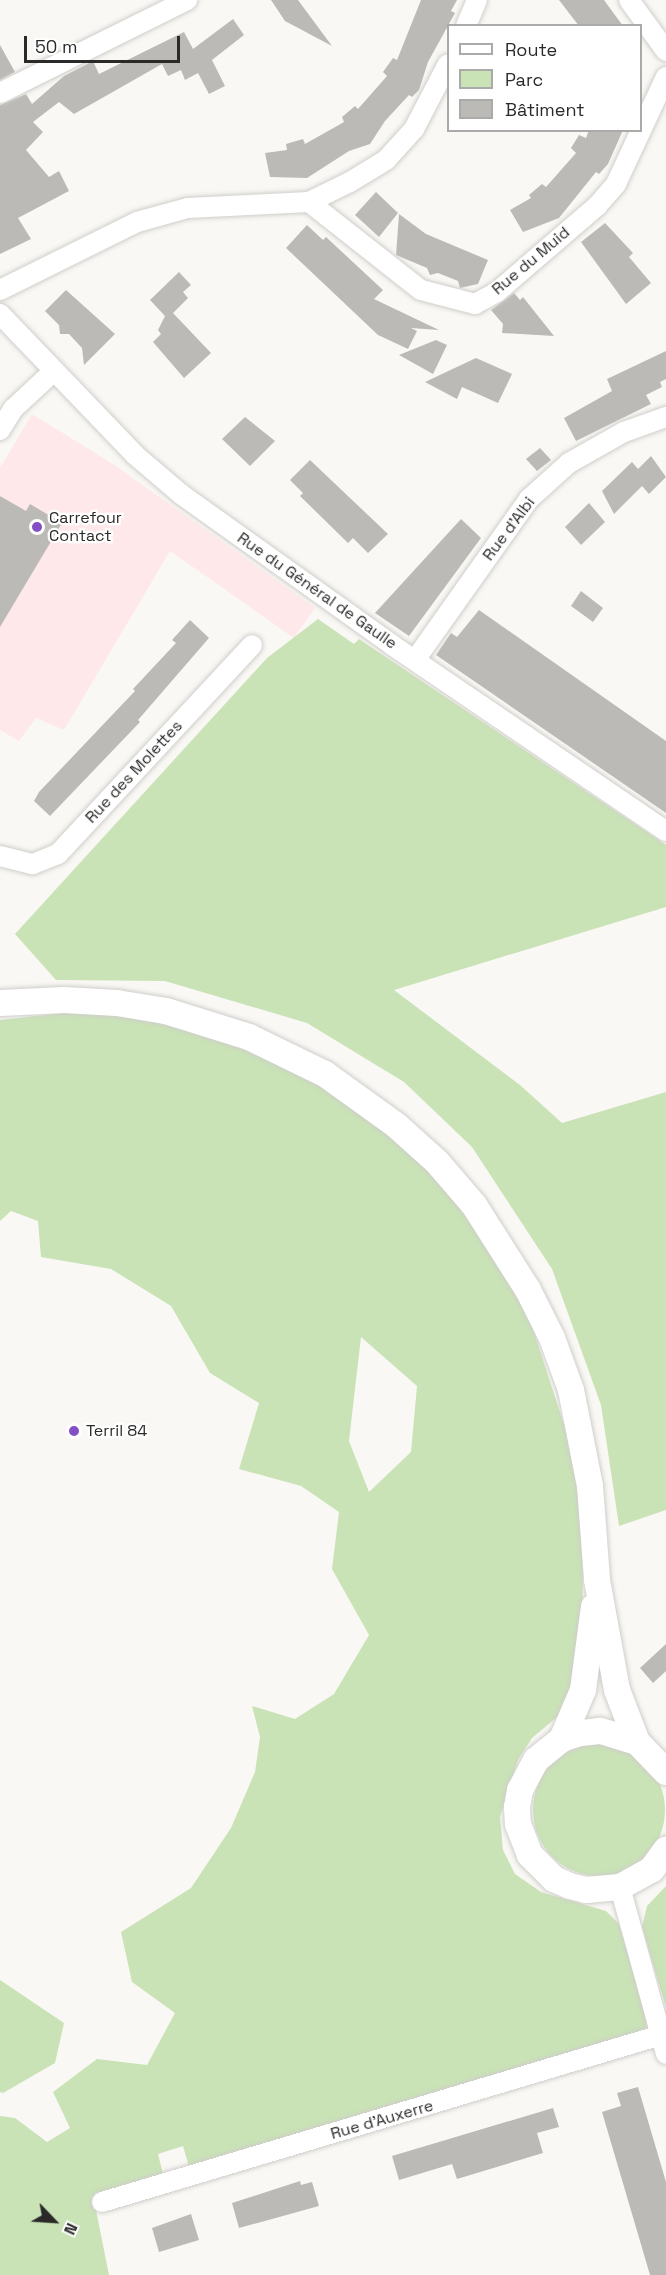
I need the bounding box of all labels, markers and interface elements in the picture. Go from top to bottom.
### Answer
scale bar [27,24,183,62]
legend [447,24,642,132]
text: 50 m [35,35,77,58]
text: Route [505,38,557,61]
text: Parc [505,68,543,91]
text: Bâtiment [505,98,585,121]
street label: Rue du Muid [488,223,574,299]
street label: Rue d'Albi [479,493,539,565]
place label: Carrefour Contact [49,508,122,546]
marker: Carrefour Contact [30,520,44,534]
street label: Rue du Général de Gaulle [233,528,401,654]
street label: Rue des Molettes [82,717,186,827]
place label: Terril 84 [86,1421,147,1441]
marker: Terril 84 [67,1424,81,1438]
street label: Rue d'Auxerre [328,2096,436,2144]
north arrow [24,2191,84,2251]
text: N [59,2220,83,2238]

